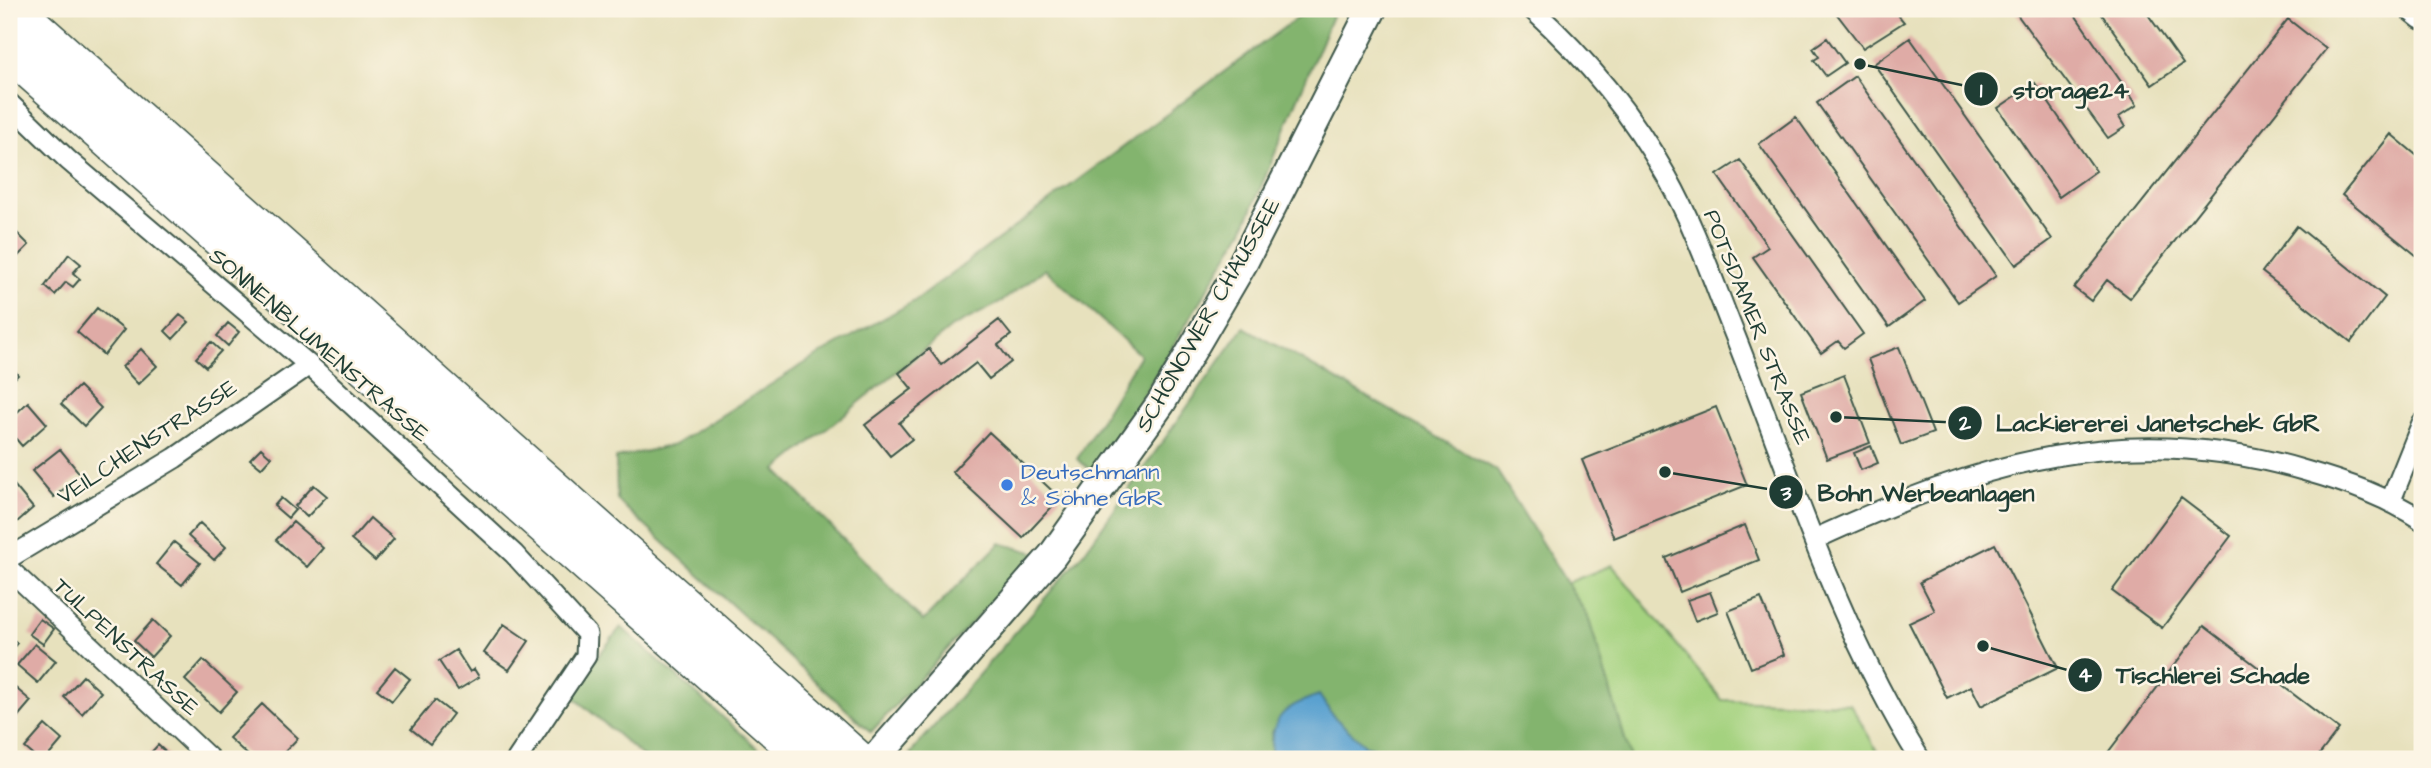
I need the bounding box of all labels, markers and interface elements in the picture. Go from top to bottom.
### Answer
callout: storage24 [1964,67,2143,112]
text: storage24 [2013,74,2130,109]
text: 1 [1980,76,1983,105]
street label: SCHÖNOWER CHAUSSEE [1128,192,1288,438]
street label: POTSDAMER STRASSE [1695,205,1819,449]
street label: SONNENBLUMENSTRASSE [202,240,436,450]
street label: VEILCHENSTRASSE [51,371,244,512]
callout: Lackiererei Janetschek GbR [1947,400,2335,445]
text: Lackiererei Janetschek GbR [1996,407,2320,441]
text: 2 [1958,409,1972,438]
place label: Deutschmann & Söhne GbR [1021,456,1163,514]
callout: Bohn Werbeanlagen [1769,470,2049,515]
marker: Deutschmann & Söhne GbR [999,477,1015,493]
text: Bohn Werbeanlagen [1818,477,2034,512]
text: 3 [1780,479,1792,508]
street label: TULPENSTRASSE [46,571,206,724]
callout: Tischlerei Schade [2067,652,2324,697]
text: Tischlerei Schade [2115,659,2310,693]
text: 4 [2078,661,2093,690]

